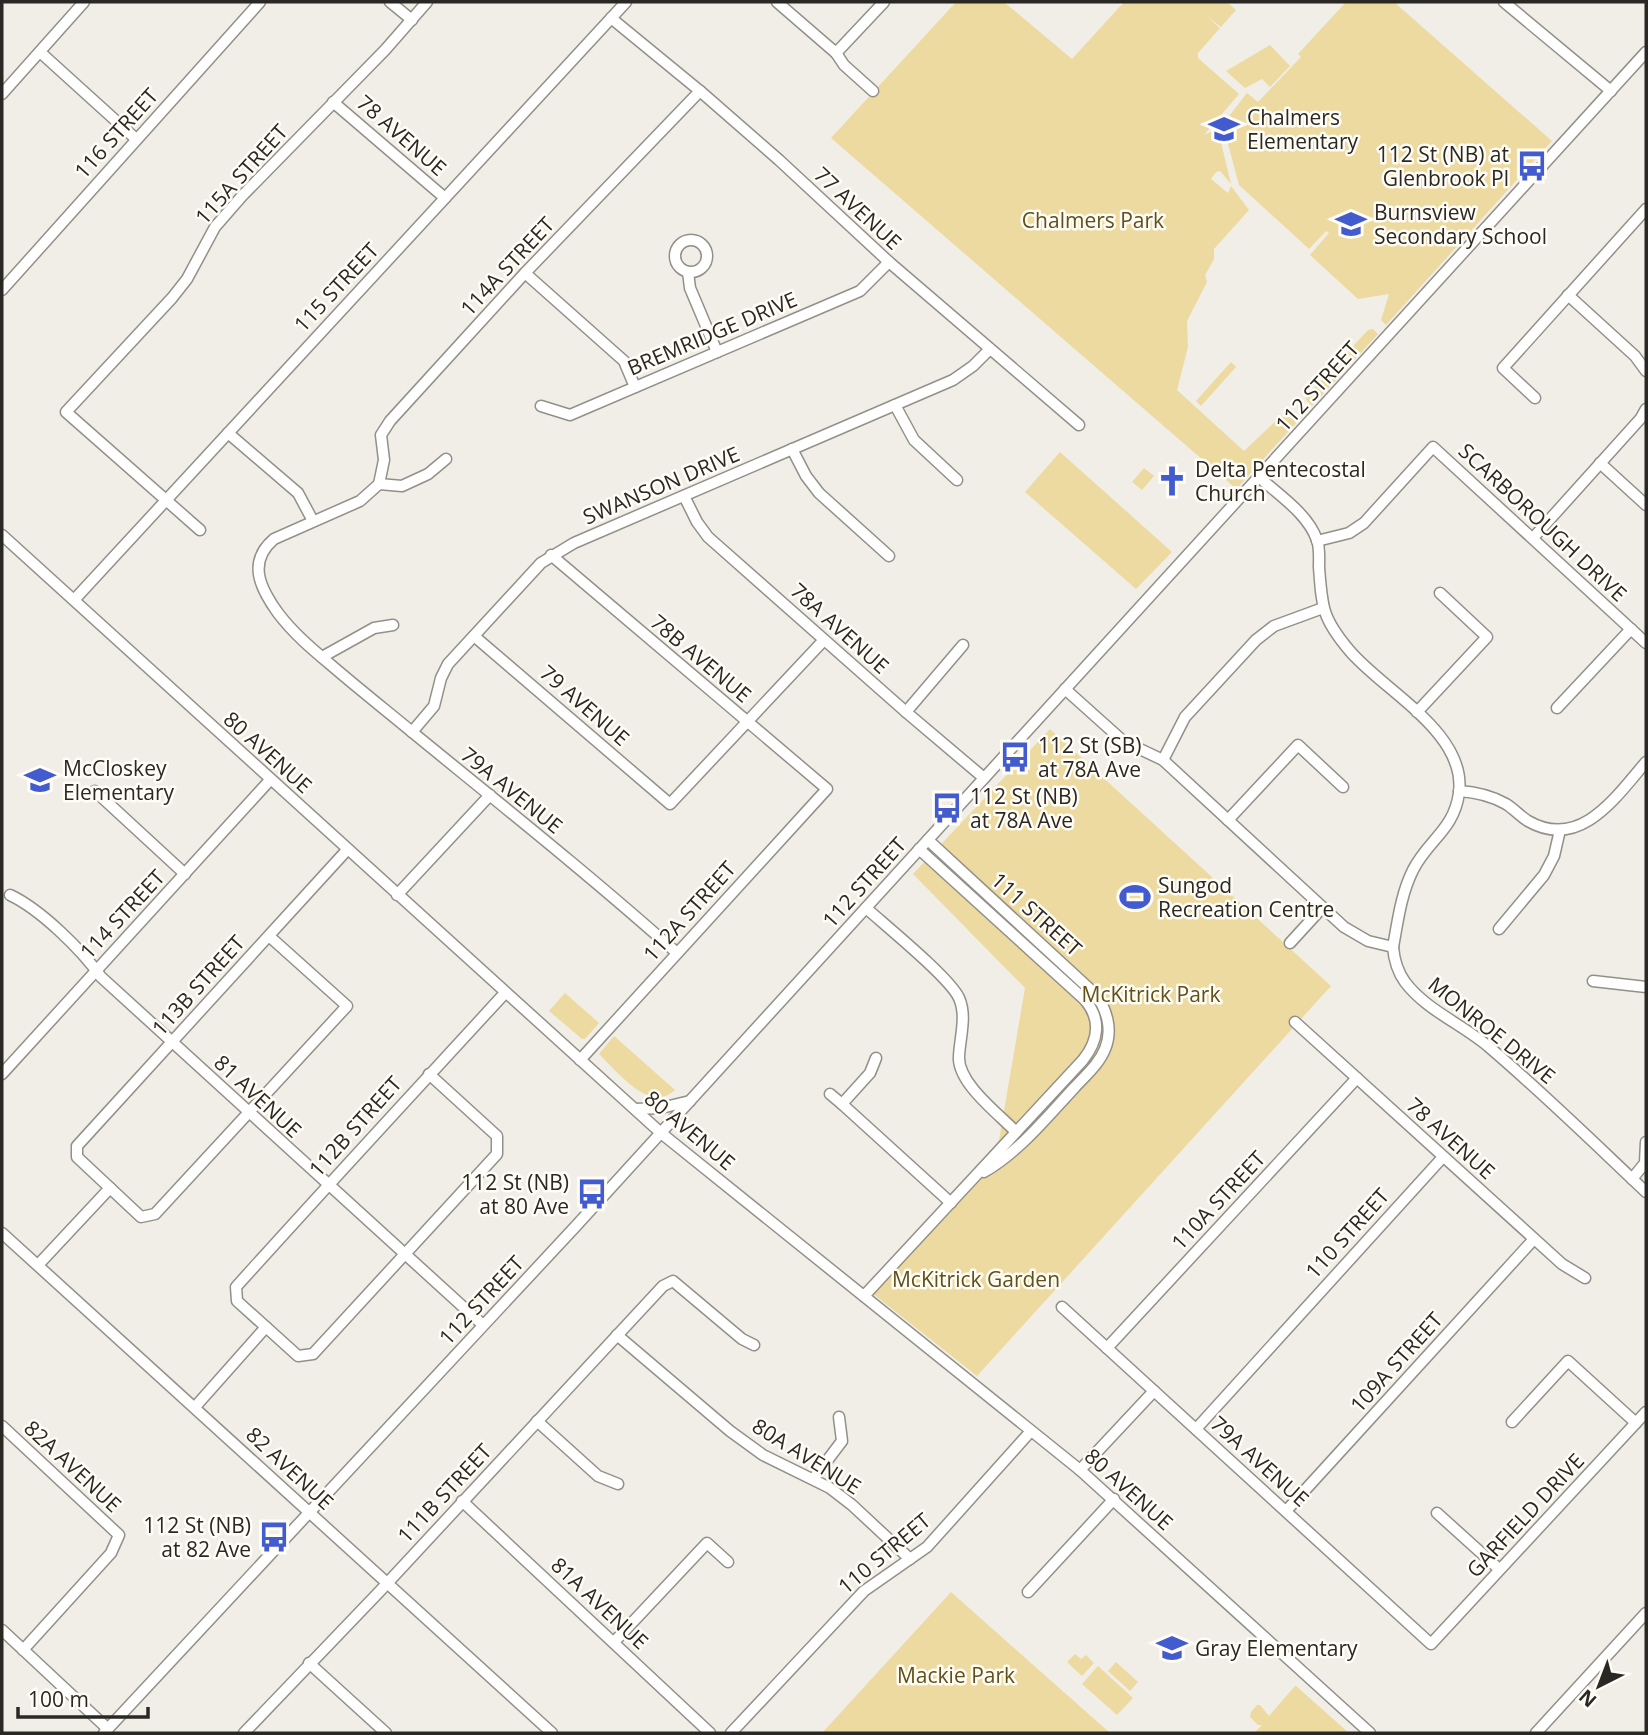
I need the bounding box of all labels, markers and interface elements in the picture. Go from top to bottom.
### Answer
street label: 116 STREET [68,82,164,184]
street label: 78 AVENUE [351,88,453,182]
place label: Chalmers Elementary [1247,103,1359,155]
school or university icon: Chalmers Elementary [1207,112,1241,146]
street label: 115A STREET [189,118,294,230]
place label: 112 St (NB) at Glenbrook Pl [1377,140,1509,192]
bus stop icon: 112 St (NB) at Glenbrook Pl [1515,149,1549,183]
street label: 77 AVENUE [808,160,908,256]
place label: Burnsview Secondary School [1374,198,1547,250]
park label: Chalmers Park [1022,206,1164,234]
school or university icon: Burnsview Secondary School [1334,207,1368,241]
street label: 114A STREET [454,210,560,322]
street label: 115 STREET [287,236,385,338]
street label: BREMRIDGE DRIVE [623,285,801,381]
street label: 112 STREET [1269,335,1365,437]
street label: SCARBOROUGH DRIVE [1453,437,1633,607]
street label: SWANSON DRIVE [578,439,744,531]
place label: Delta Pentecostal Church [1195,455,1366,507]
church icon: Delta Pentecostal Church [1155,464,1189,498]
street label: 78A AVENUE [785,576,895,680]
street label: 78B AVENUE [645,608,757,708]
street label: 79 AVENUE [534,658,636,752]
street label: 80 AVENUE [218,705,318,799]
place label: 112 St (SB) at 78A Ave [1038,731,1141,783]
street label: 79A AVENUE [455,740,569,840]
bus stop icon: 112 St (SB) at 78A Ave [998,740,1032,774]
place label: McCloskey Elementary [63,754,175,806]
school or university icon: McCloskey Elementary [23,763,57,797]
place label: 112 St (NB) at 78A Ave [970,782,1078,834]
bus stop icon: 112 St (NB) at 78A Ave [930,791,964,825]
street label: 112 STREET [816,831,912,933]
street label: 112A STREET [637,855,742,967]
street label: 114 STREET [73,863,171,965]
street label: 111 STREET [986,866,1088,962]
place label: Sungod Recreation Centre [1158,871,1334,923]
sports icon: Sungod Recreation Centre [1118,880,1152,914]
street label: 113B STREET [145,928,251,1041]
street label: MONROE DRIVE [1423,970,1561,1090]
park label: McKitrick Park [1082,980,1220,1008]
street label: 81 AVENUE [208,1048,308,1144]
street label: 112B STREET [302,1069,408,1182]
street label: 80 AVENUE [639,1084,741,1176]
street label: 78 AVENUE [1401,1091,1501,1185]
street label: 110A STREET [1165,1144,1271,1256]
place label: 112 St (NB) at 80 Ave [461,1168,569,1220]
bus stop icon: 112 St (NB) at 80 Ave [575,1177,609,1211]
street label: 110 STREET [1299,1182,1395,1284]
street label: 112 STREET [432,1249,530,1351]
park label: McKitrick Garden [892,1265,1060,1293]
street label: 109A STREET [1344,1306,1449,1418]
street label: 79A AVENUE [1205,1409,1315,1513]
street label: 80A AVENUE [747,1412,867,1500]
street label: 82A AVENUE [18,1414,128,1518]
street label: 82 AVENUE [240,1420,340,1516]
street label: 111B STREET [391,1437,497,1549]
street label: 80 AVENUE [1079,1442,1179,1536]
street label: GARFIELD DRIVE [1460,1447,1590,1583]
street label: 110 STREET [832,1506,936,1600]
place label: 112 St (NB) at 82 Ave [143,1511,251,1563]
bus stop icon: 112 St (NB) at 82 Ave [257,1520,291,1554]
street label: 81A AVENUE [545,1551,655,1655]
school or university icon: Gray Elementary [1155,1631,1189,1665]
place label: Gray Elementary [1195,1634,1358,1662]
north arrow [1564,1651,1634,1721]
park label: Mackie Park [897,1661,1015,1689]
scale bar [18,1676,147,1720]
text: N [1573,1684,1602,1713]
text: 100 m [28,1685,89,1713]

